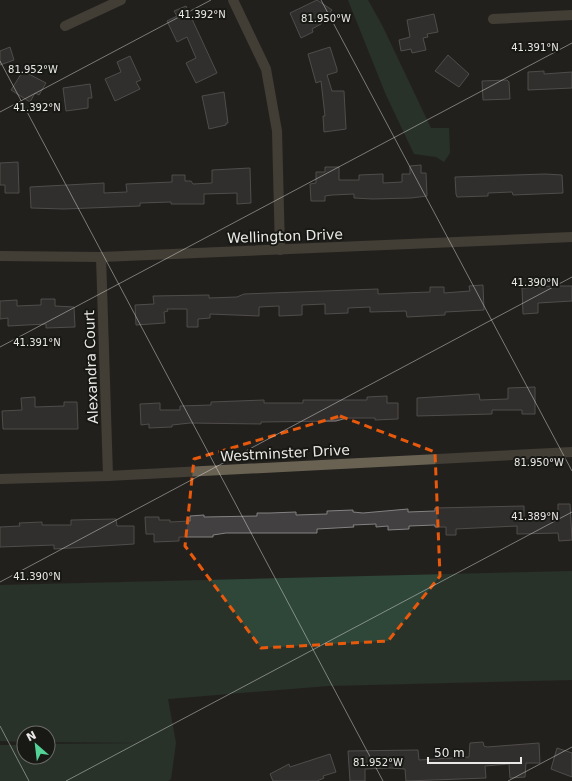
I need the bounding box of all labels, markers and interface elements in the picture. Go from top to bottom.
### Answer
text: 41.392°N [178,9,226,20]
text: 81.950°W [301,13,351,24]
text: 41.391°N [511,42,559,53]
text: 81.952°W [8,64,58,75]
text: 41.392°N [13,102,61,113]
street label: Wellington Drive [227,226,343,246]
text: 41.390°N [511,277,559,288]
street label: Alexandra Court [81,309,101,424]
text: 41.391°N [13,337,61,348]
street label: Westminster Drive [220,442,350,464]
text: 81.950°W [514,457,564,468]
text: 41.389°N [511,511,559,522]
text: 41.390°N [13,571,61,582]
north arrow [16,725,56,765]
text: N [24,729,39,745]
scale bar [428,739,521,765]
text: 50 m [434,746,465,760]
text: 81.952°W [353,757,403,768]

